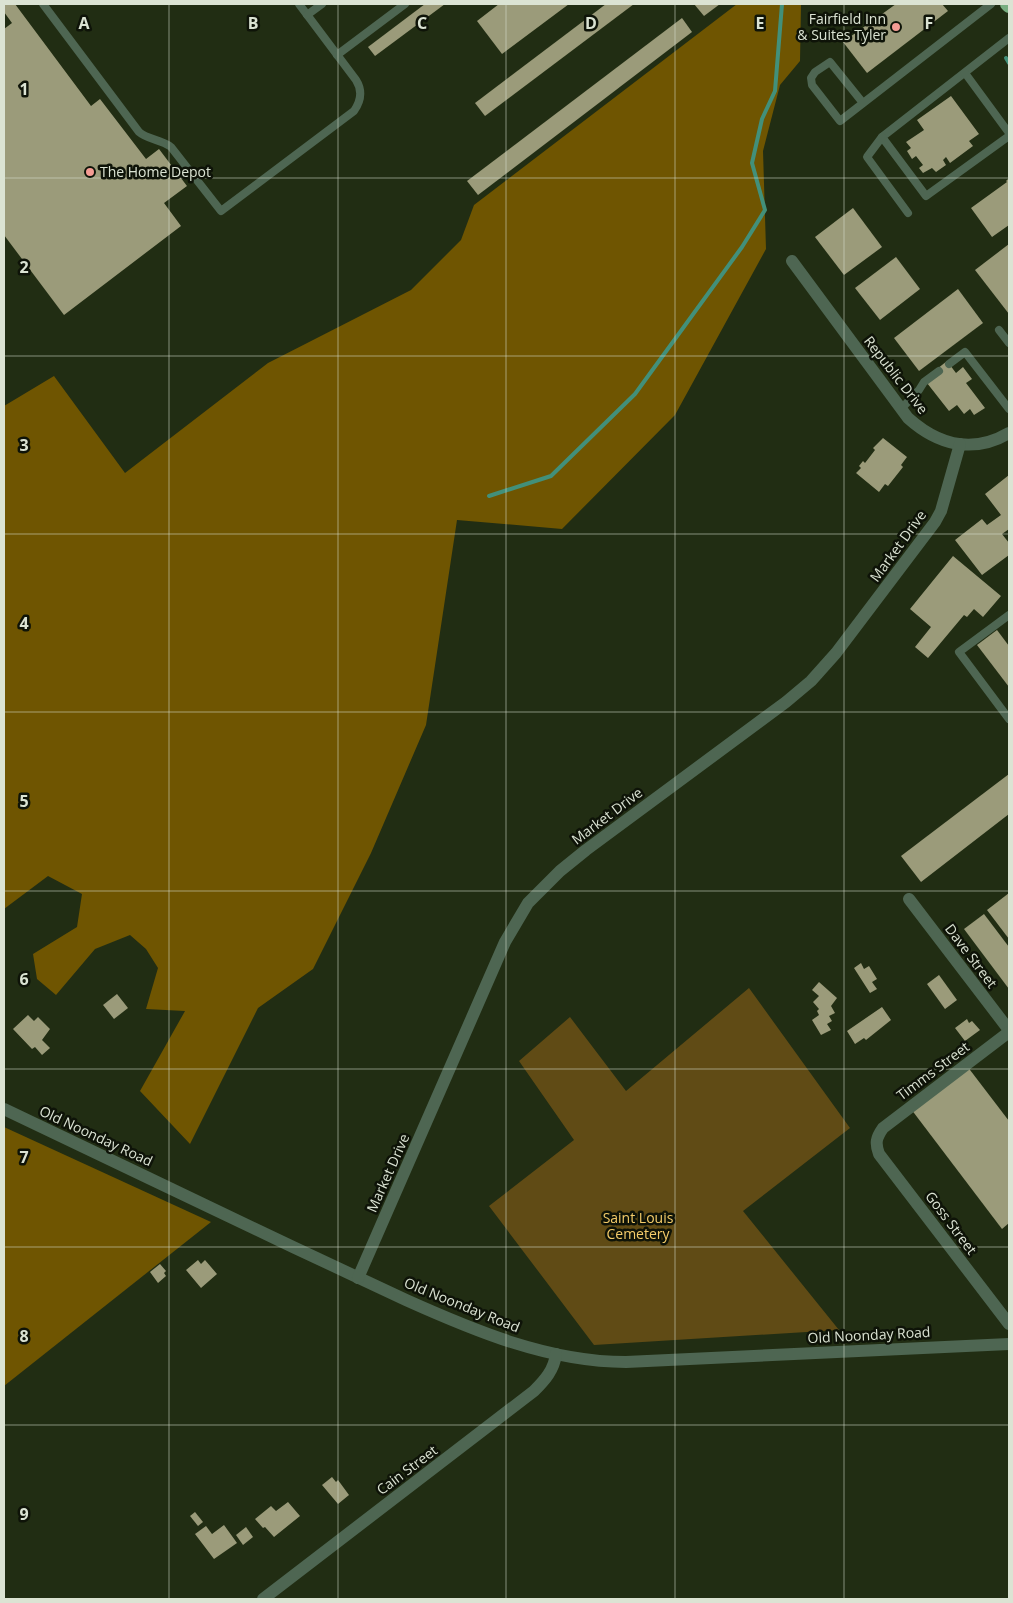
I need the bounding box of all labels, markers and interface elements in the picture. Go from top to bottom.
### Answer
place label: Fairfield Inn & Suites Tyler [797,9,886,44]
text: A [78,12,90,34]
text: B [248,12,258,34]
text: C [417,12,427,34]
text: D [585,12,597,34]
text: E [756,12,765,34]
text: F [925,12,933,34]
marker: Fairfield Inn & Suites Tyler [890,21,902,33]
text: 1 [19,78,29,100]
place label: The Home Depot [100,162,211,181]
marker: The Home Depot [84,166,96,178]
text: 2 [19,256,29,278]
street label: Republic Drive [860,332,933,418]
text: 3 [19,434,29,456]
street label: Market Drive [865,506,930,585]
text: 4 [19,612,29,634]
street label: Market Drive [567,783,646,849]
text: 5 [19,790,29,812]
street label: Dave Street [941,920,1002,992]
text: 6 [19,968,29,990]
street label: Timms Street [892,1037,973,1104]
street label: Old Noonday Road [36,1101,156,1170]
street label: Market Drive [362,1130,413,1215]
text: 7 [19,1146,29,1168]
street label: Goss Street [921,1187,981,1258]
park label: Saint Louis Cemetery [603,1208,674,1243]
street label: Old Noonday Road [402,1273,523,1336]
street label: Old Noonday Road [807,1322,931,1347]
text: 8 [19,1325,29,1347]
street label: Cain Street [372,1441,441,1499]
text: 9 [19,1503,29,1525]

